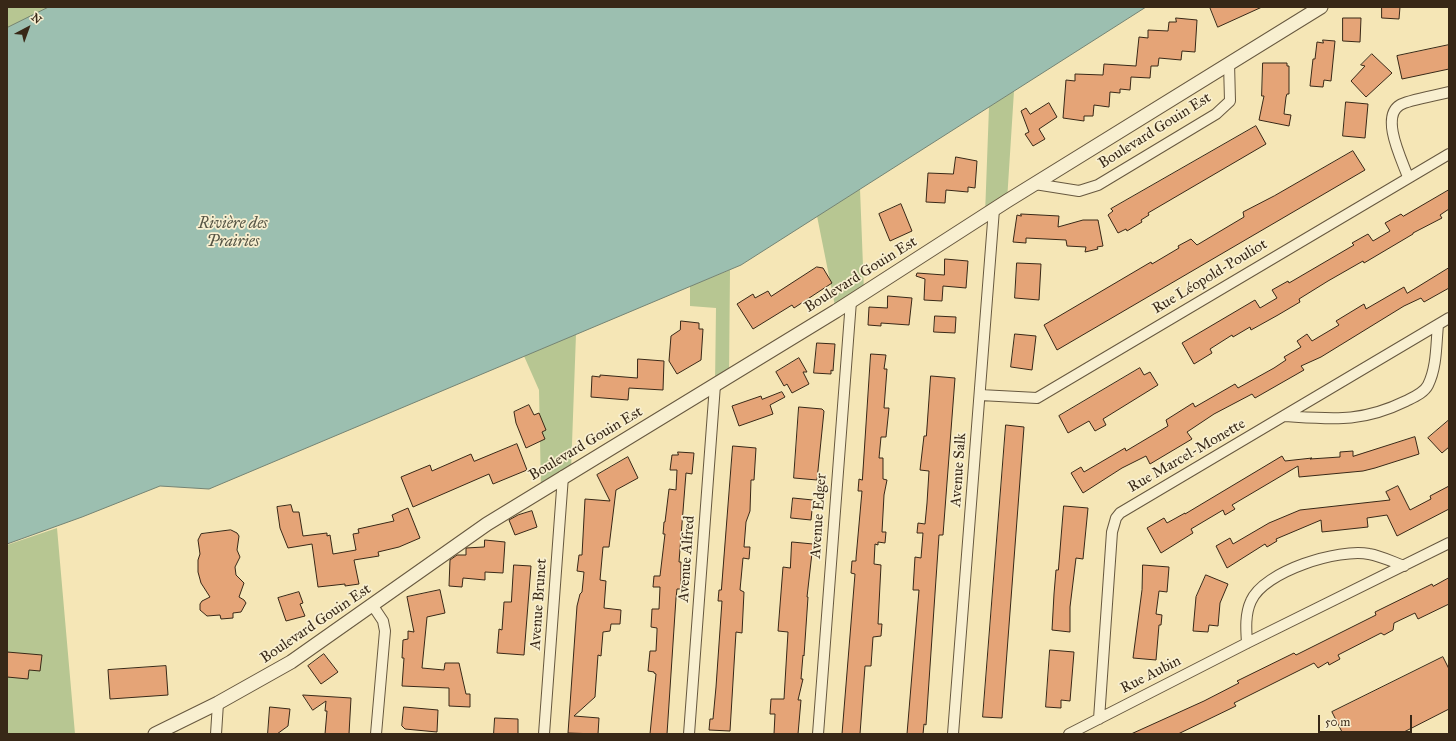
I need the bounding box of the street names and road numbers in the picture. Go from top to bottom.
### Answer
street label: Boulevard Gouin Est [1095,89,1215,173]
street label: Boulevard Gouin Est [801,233,921,317]
street label: Rue Léopold-Pouliot [1149,236,1271,318]
street label: Boulevard Gouin Est [526,403,646,485]
street label: Rue Marcel-Monette [1125,415,1249,497]
street label: Avenue Salk [947,432,971,508]
street label: Avenue Edger [807,473,831,559]
street label: Avenue Alfred [675,515,699,603]
street label: Avenue Brunet [527,558,551,650]
street label: Boulevard Gouin Est [257,580,375,668]
street label: Rue Aubin [1118,652,1184,698]

